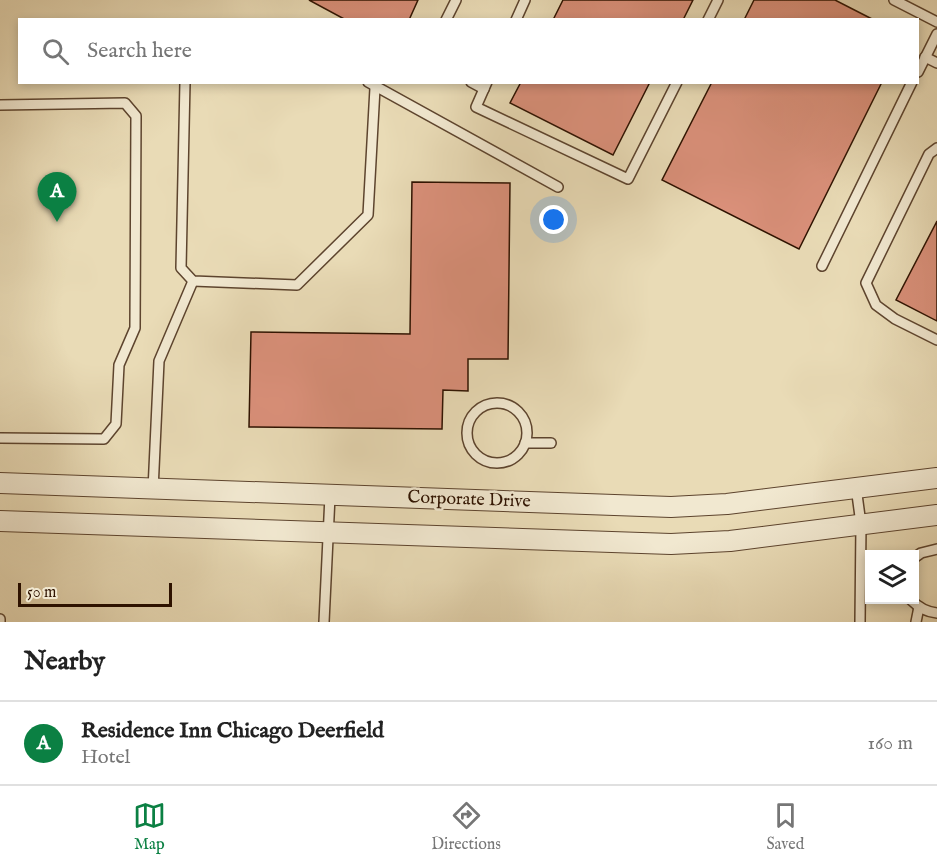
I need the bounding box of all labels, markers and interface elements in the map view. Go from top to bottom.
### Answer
search box [18,18,919,84]
icon: search [39,35,72,68]
text: Search here [87,37,192,65]
pin: A [38,172,76,222]
your location [539,205,568,234]
street label: Corporate Drive [407,486,531,514]
map controls [865,550,919,604]
button: layers [865,550,919,604]
scale bar [18,580,172,608]
text: 50 m [27,583,56,603]
text: Nearby [24,645,105,678]
text: Residence Inn Chicago Deerfield [81,717,384,745]
text: A [37,731,50,756]
text: 160 m [867,731,913,756]
text: Hotel [81,745,130,770]
tab: Map [133,799,166,855]
tab: Directions [431,799,501,855]
tab: Saved [766,799,804,855]

